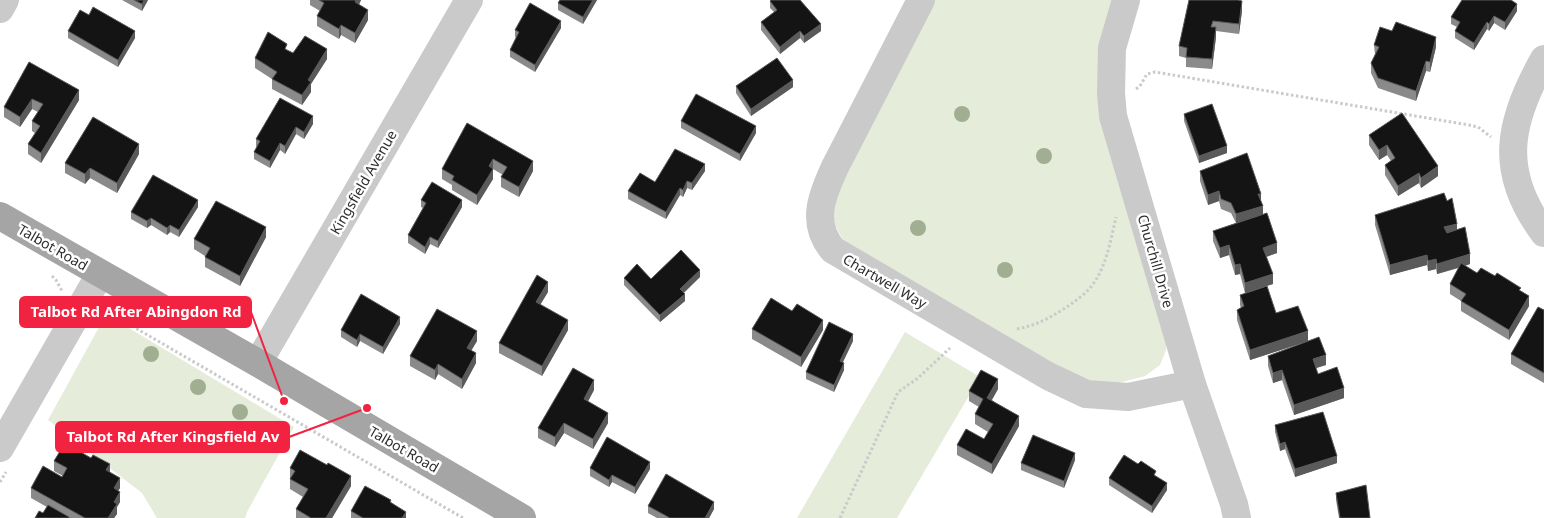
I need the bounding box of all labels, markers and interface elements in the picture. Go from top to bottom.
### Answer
street label: Kingsfield Avenue [325,126,401,238]
street label: Churchill Drive [1134,212,1178,310]
street label: Talbot Road [15,219,91,275]
street label: Chartwell Way [840,249,931,313]
callout: Talbot Rd After Abingdon Rd [20,297,251,327]
text: Talbot Rd After Abingdon Rd [30,301,242,321]
street label: Talbot Road [366,421,442,477]
callout: Talbot Rd After Kingsfield Av [56,422,289,452]
text: Talbot Rd After Kingsfield Av [67,426,280,446]

